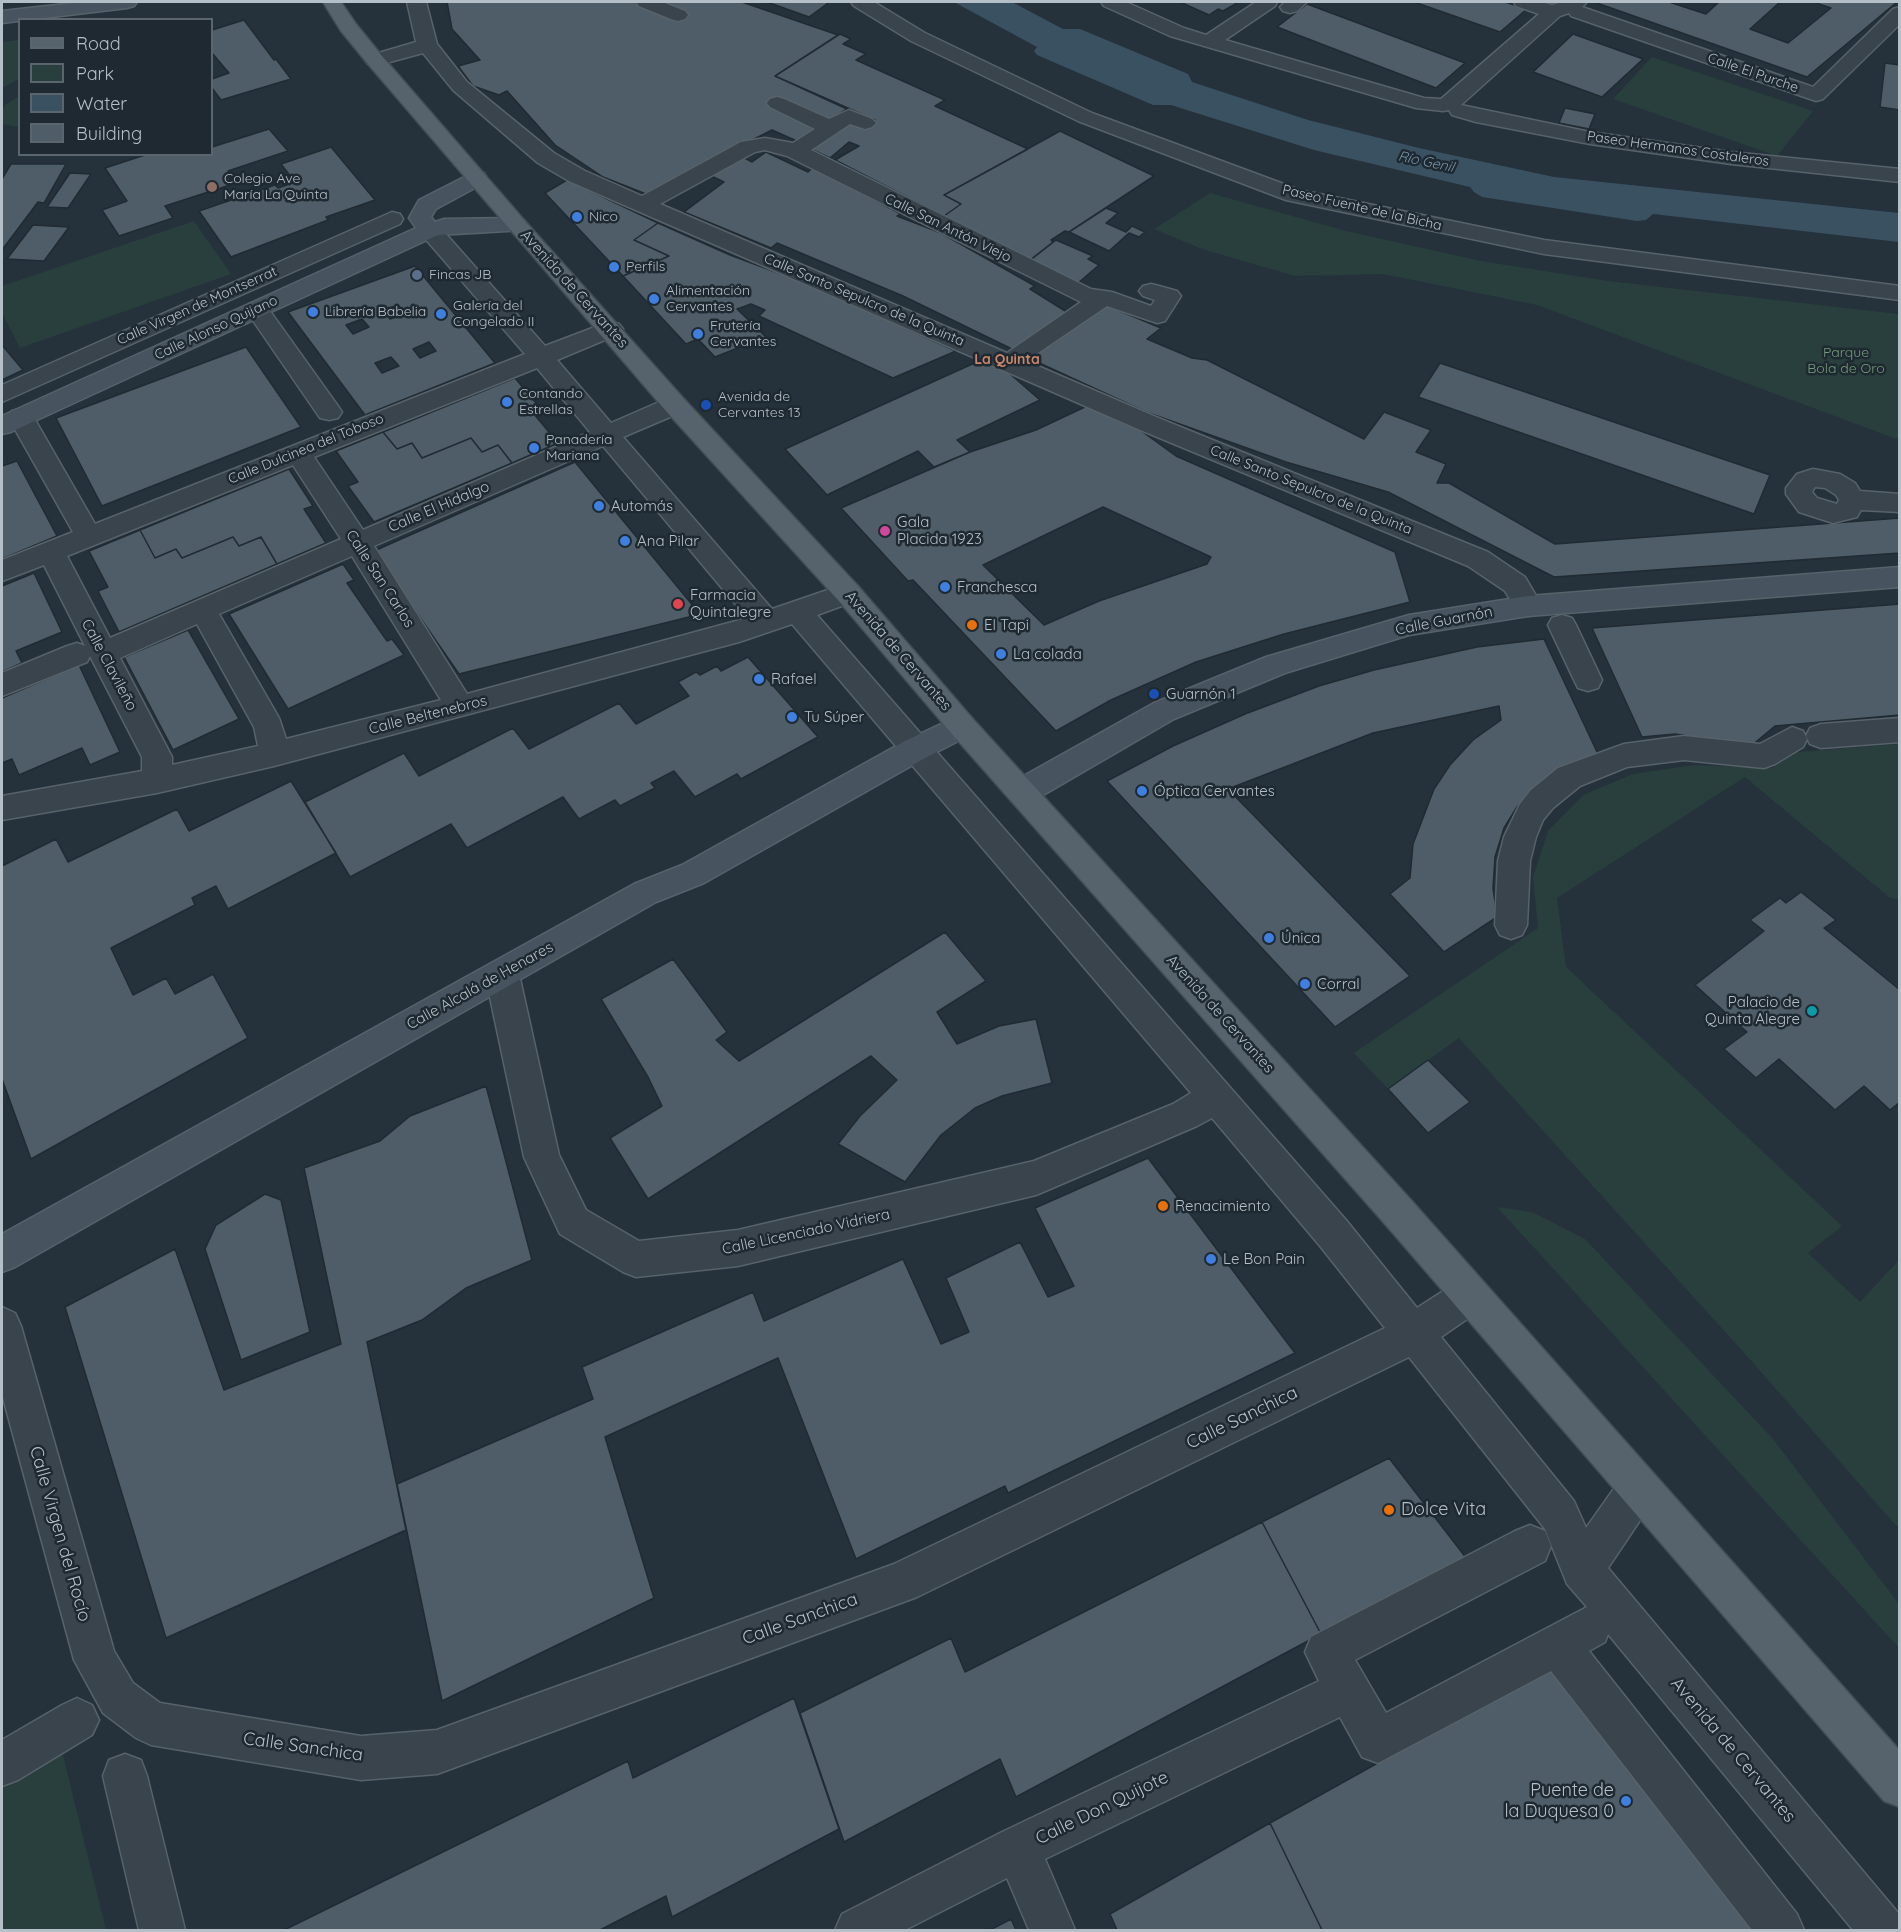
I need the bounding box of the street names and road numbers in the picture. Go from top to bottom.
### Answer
street label: Calle El Purche [1705,50,1801,96]
street label: Paseo Hermanos Costaleros [1586,128,1770,170]
street label: Paseo Fuente de la Bicha [1281,181,1443,235]
street label: Calle San Antón Viejo [882,190,1014,266]
street label: Avenida de Cervantes [516,226,632,352]
street label: Calle Santo Sepulcro de la Quinta [761,250,967,350]
street label: Calle Virgen de Montserrat [115,263,279,349]
street label: Calle Alonso Quijano [152,292,280,364]
street label: Calle Dulcinea del Toboso [226,410,386,488]
street label: Calle Santo Sepulcro de la Quinta [1208,442,1414,538]
street label: Calle El Hidalgo [386,478,492,536]
street label: Calle San Carlos [342,527,418,631]
street label: Avenida de Cervantes [841,588,955,714]
street label: Calle Guarnón [1394,603,1494,639]
street label: Calle Clavileño [77,616,141,714]
street label: Calle Beltenebros [367,692,489,738]
street label: Calle Alcalá de Henares [404,938,556,1034]
street label: Avenida de Cervantes [1162,951,1278,1077]
street label: Calle Licenciado Vidriera [720,1205,892,1259]
street label: Calle Sanchica [1183,1382,1301,1454]
street label: Calle Virgen del Rocío [25,1444,95,1624]
street label: Calle Sanchica [739,1588,861,1650]
street label: Avenida de Cervantes [1666,1673,1800,1827]
street label: Calle Sanchica [242,1728,364,1766]
street label: Calle Don Quijote [1032,1766,1172,1850]

